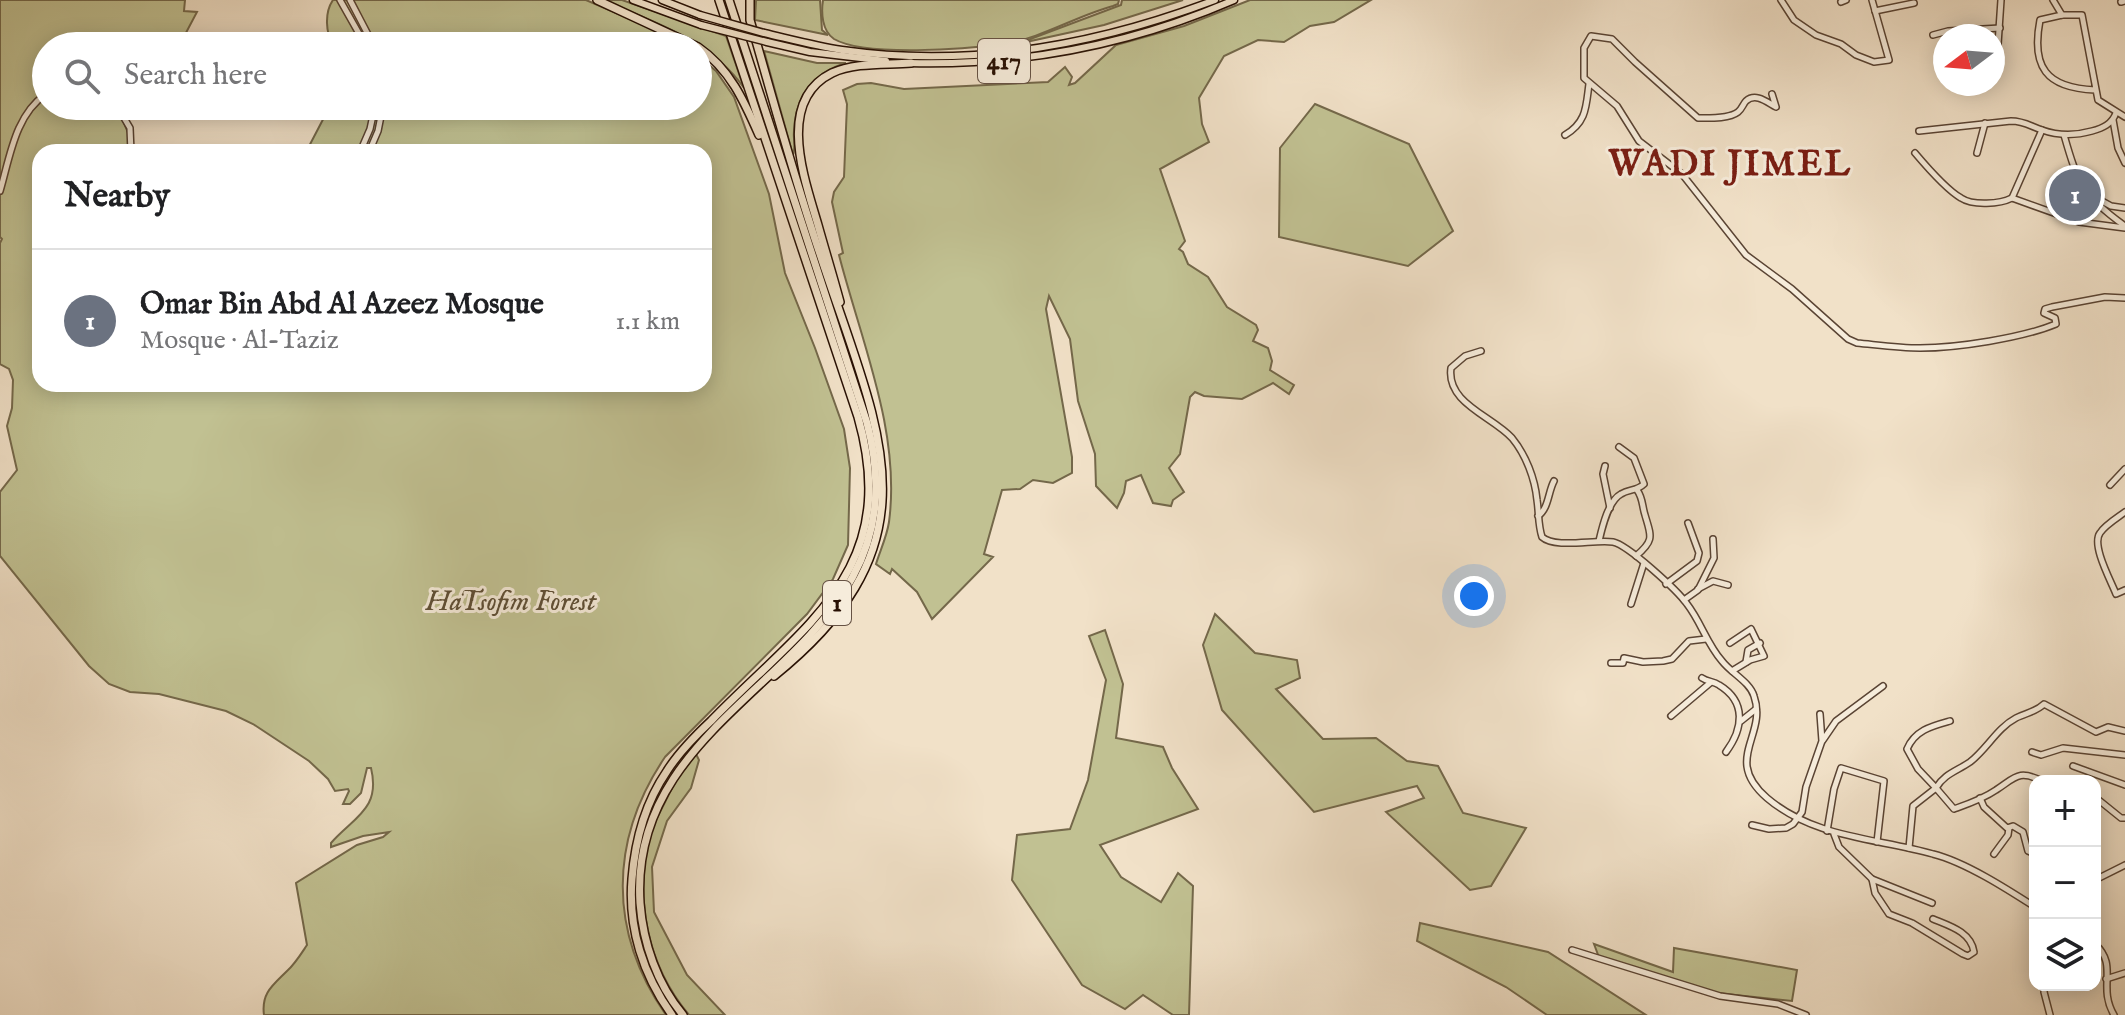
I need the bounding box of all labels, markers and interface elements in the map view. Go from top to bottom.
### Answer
north arrow [1933,24,2005,96]
search box [32,32,712,120]
road number: 417 [978,39,1030,83]
icon: search [60,54,104,98]
text: Search here [124,57,267,95]
district label: WADI JIMEL [1608,142,1852,188]
pin: 1 [2049,165,2101,225]
text: Nearby [64,175,170,218]
text: Omar Bin Abd Al Azeez Mosque [140,286,544,324]
text: 1 [85,305,95,338]
text: 1.1 km [615,305,680,338]
text: Mosque · Al-Taziz [140,324,339,357]
your location [1454,576,1494,616]
road number: 1 [823,581,851,625]
park label: HaTsofim Forest [425,585,597,620]
map controls [2029,775,2101,991]
button: + [2029,775,2101,847]
button: − [2029,847,2101,919]
button: layers [2029,919,2101,991]

